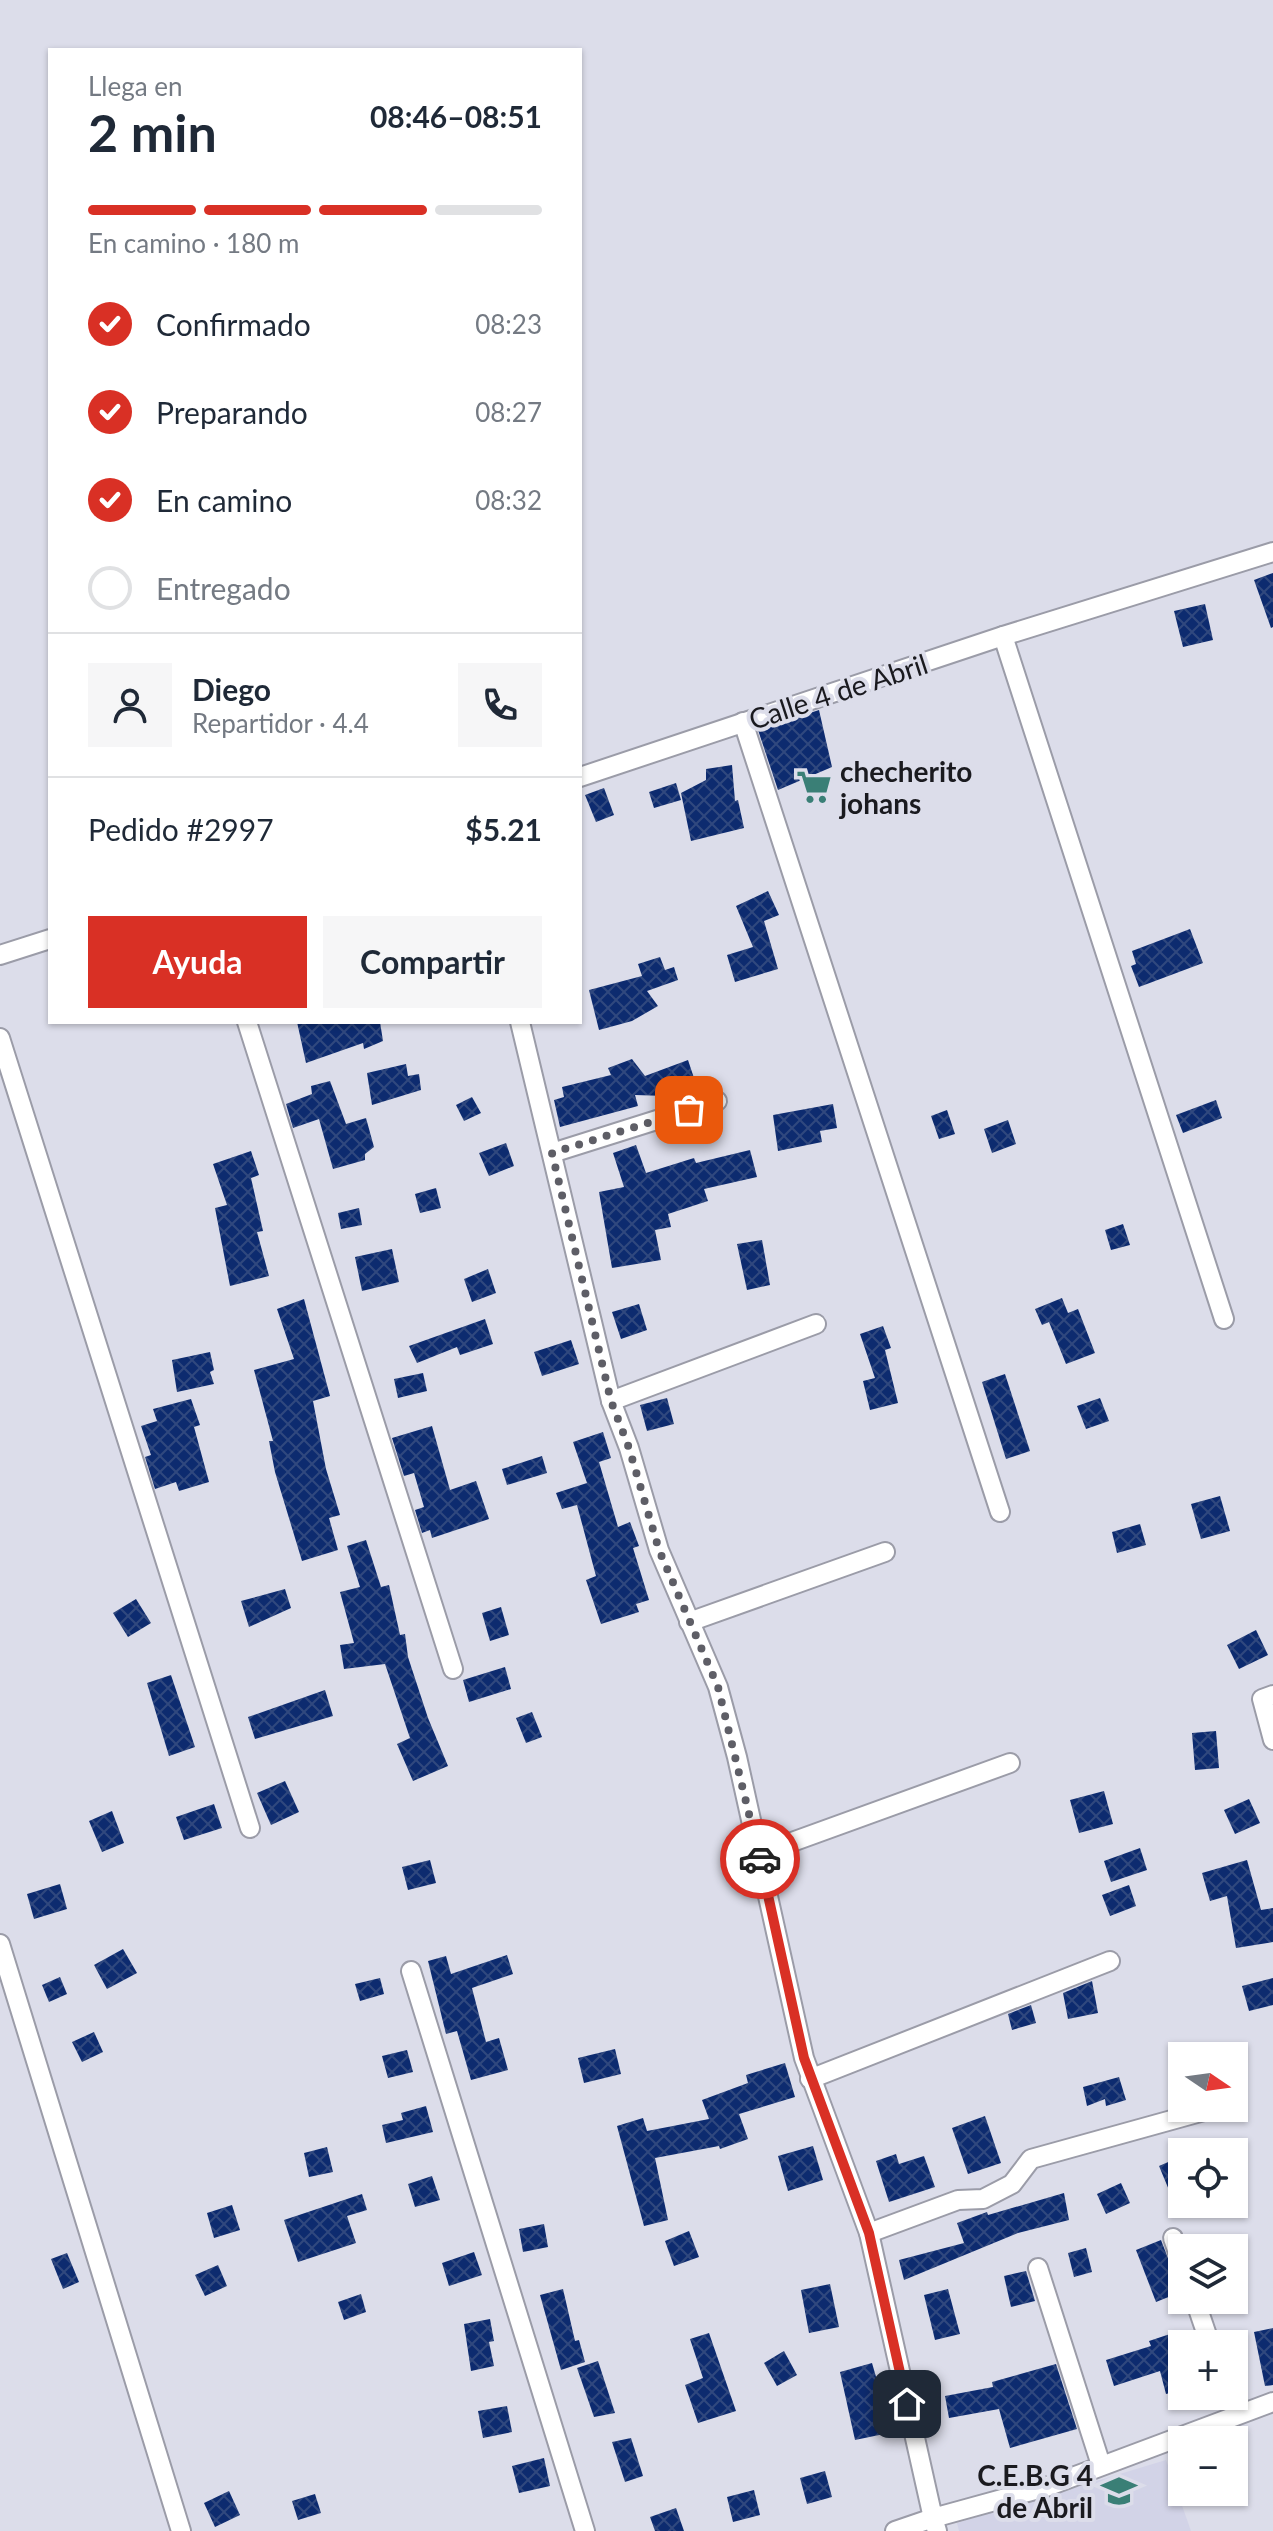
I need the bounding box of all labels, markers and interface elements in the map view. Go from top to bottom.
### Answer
text: Llega en [88,70,183,102]
text: 08:46–08:51 [370,98,542,134]
text: 2 min [88,101,217,163]
text: En camino · 180 m [88,227,299,259]
icon: check [88,302,132,346]
text: Confirmado [156,306,311,342]
text: 08:23 [475,308,542,340]
icon: check [88,390,132,434]
text: Preparando [156,394,308,430]
text: 08:27 [475,396,542,428]
icon: check [88,478,132,522]
text: En camino [156,482,292,518]
text: 08:32 [475,484,542,516]
text: Entregado [156,570,291,606]
street label: Calle 4 de Abril [744,646,932,736]
button: person [88,663,172,747]
button: phone [458,663,542,747]
text: Diego [192,671,271,707]
text: Repartidor · 4.4 [192,707,369,739]
place label: checherito johans [838,754,972,820]
supermarket icon: checherito johans [795,768,833,806]
text: Pedido #2997 [88,811,274,847]
text: $5.21 [465,811,542,847]
button: Ayuda [88,916,307,1008]
button: Compartir [323,916,542,1008]
pin [655,1076,723,1144]
icon: bag [667,1088,711,1132]
courier [720,1819,800,1899]
icon: car [738,1837,782,1881]
north arrow [1168,2042,1248,2122]
map controls [1168,2042,1248,2506]
button: locate [1168,2138,1248,2218]
button: layers [1168,2234,1248,2314]
button: + [1168,2330,1248,2410]
pin [873,2370,941,2438]
icon: home [885,2382,929,2426]
button: − [1168,2426,1248,2506]
place label: C.E.B.G 4 de Abril [977,2458,1093,2524]
school or university icon: C.E.B.G 4 de Abril [1100,2472,1138,2510]

